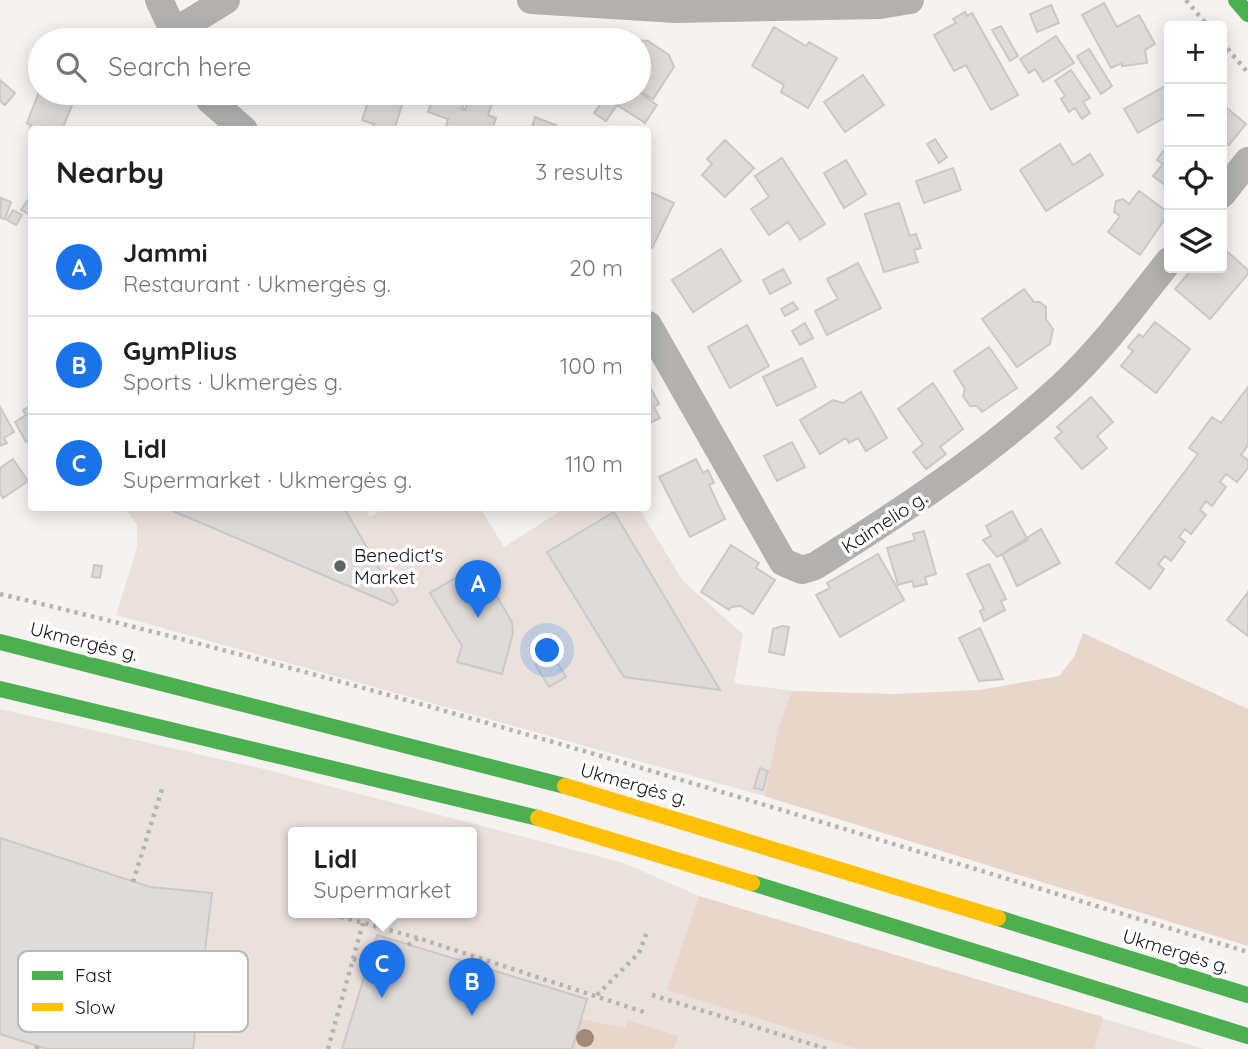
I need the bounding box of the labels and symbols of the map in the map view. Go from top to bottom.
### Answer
street label: Kaimelio g. [837,486,931,558]
place label: Benedict's Market [354,543,443,589]
marker: Benedict's Market [332,558,348,574]
pin: A [455,560,501,618]
street label: Ukmergės g. [28,616,140,666]
your location [530,633,564,667]
street label: Ukmergės g. [578,757,690,811]
street label: Ukmergės g. [1120,923,1232,979]
pin: C [359,940,405,998]
legend [18,951,248,1032]
pin: B [449,958,495,1016]
text: Fast [75,963,112,987]
text: Slow [75,995,116,1019]

